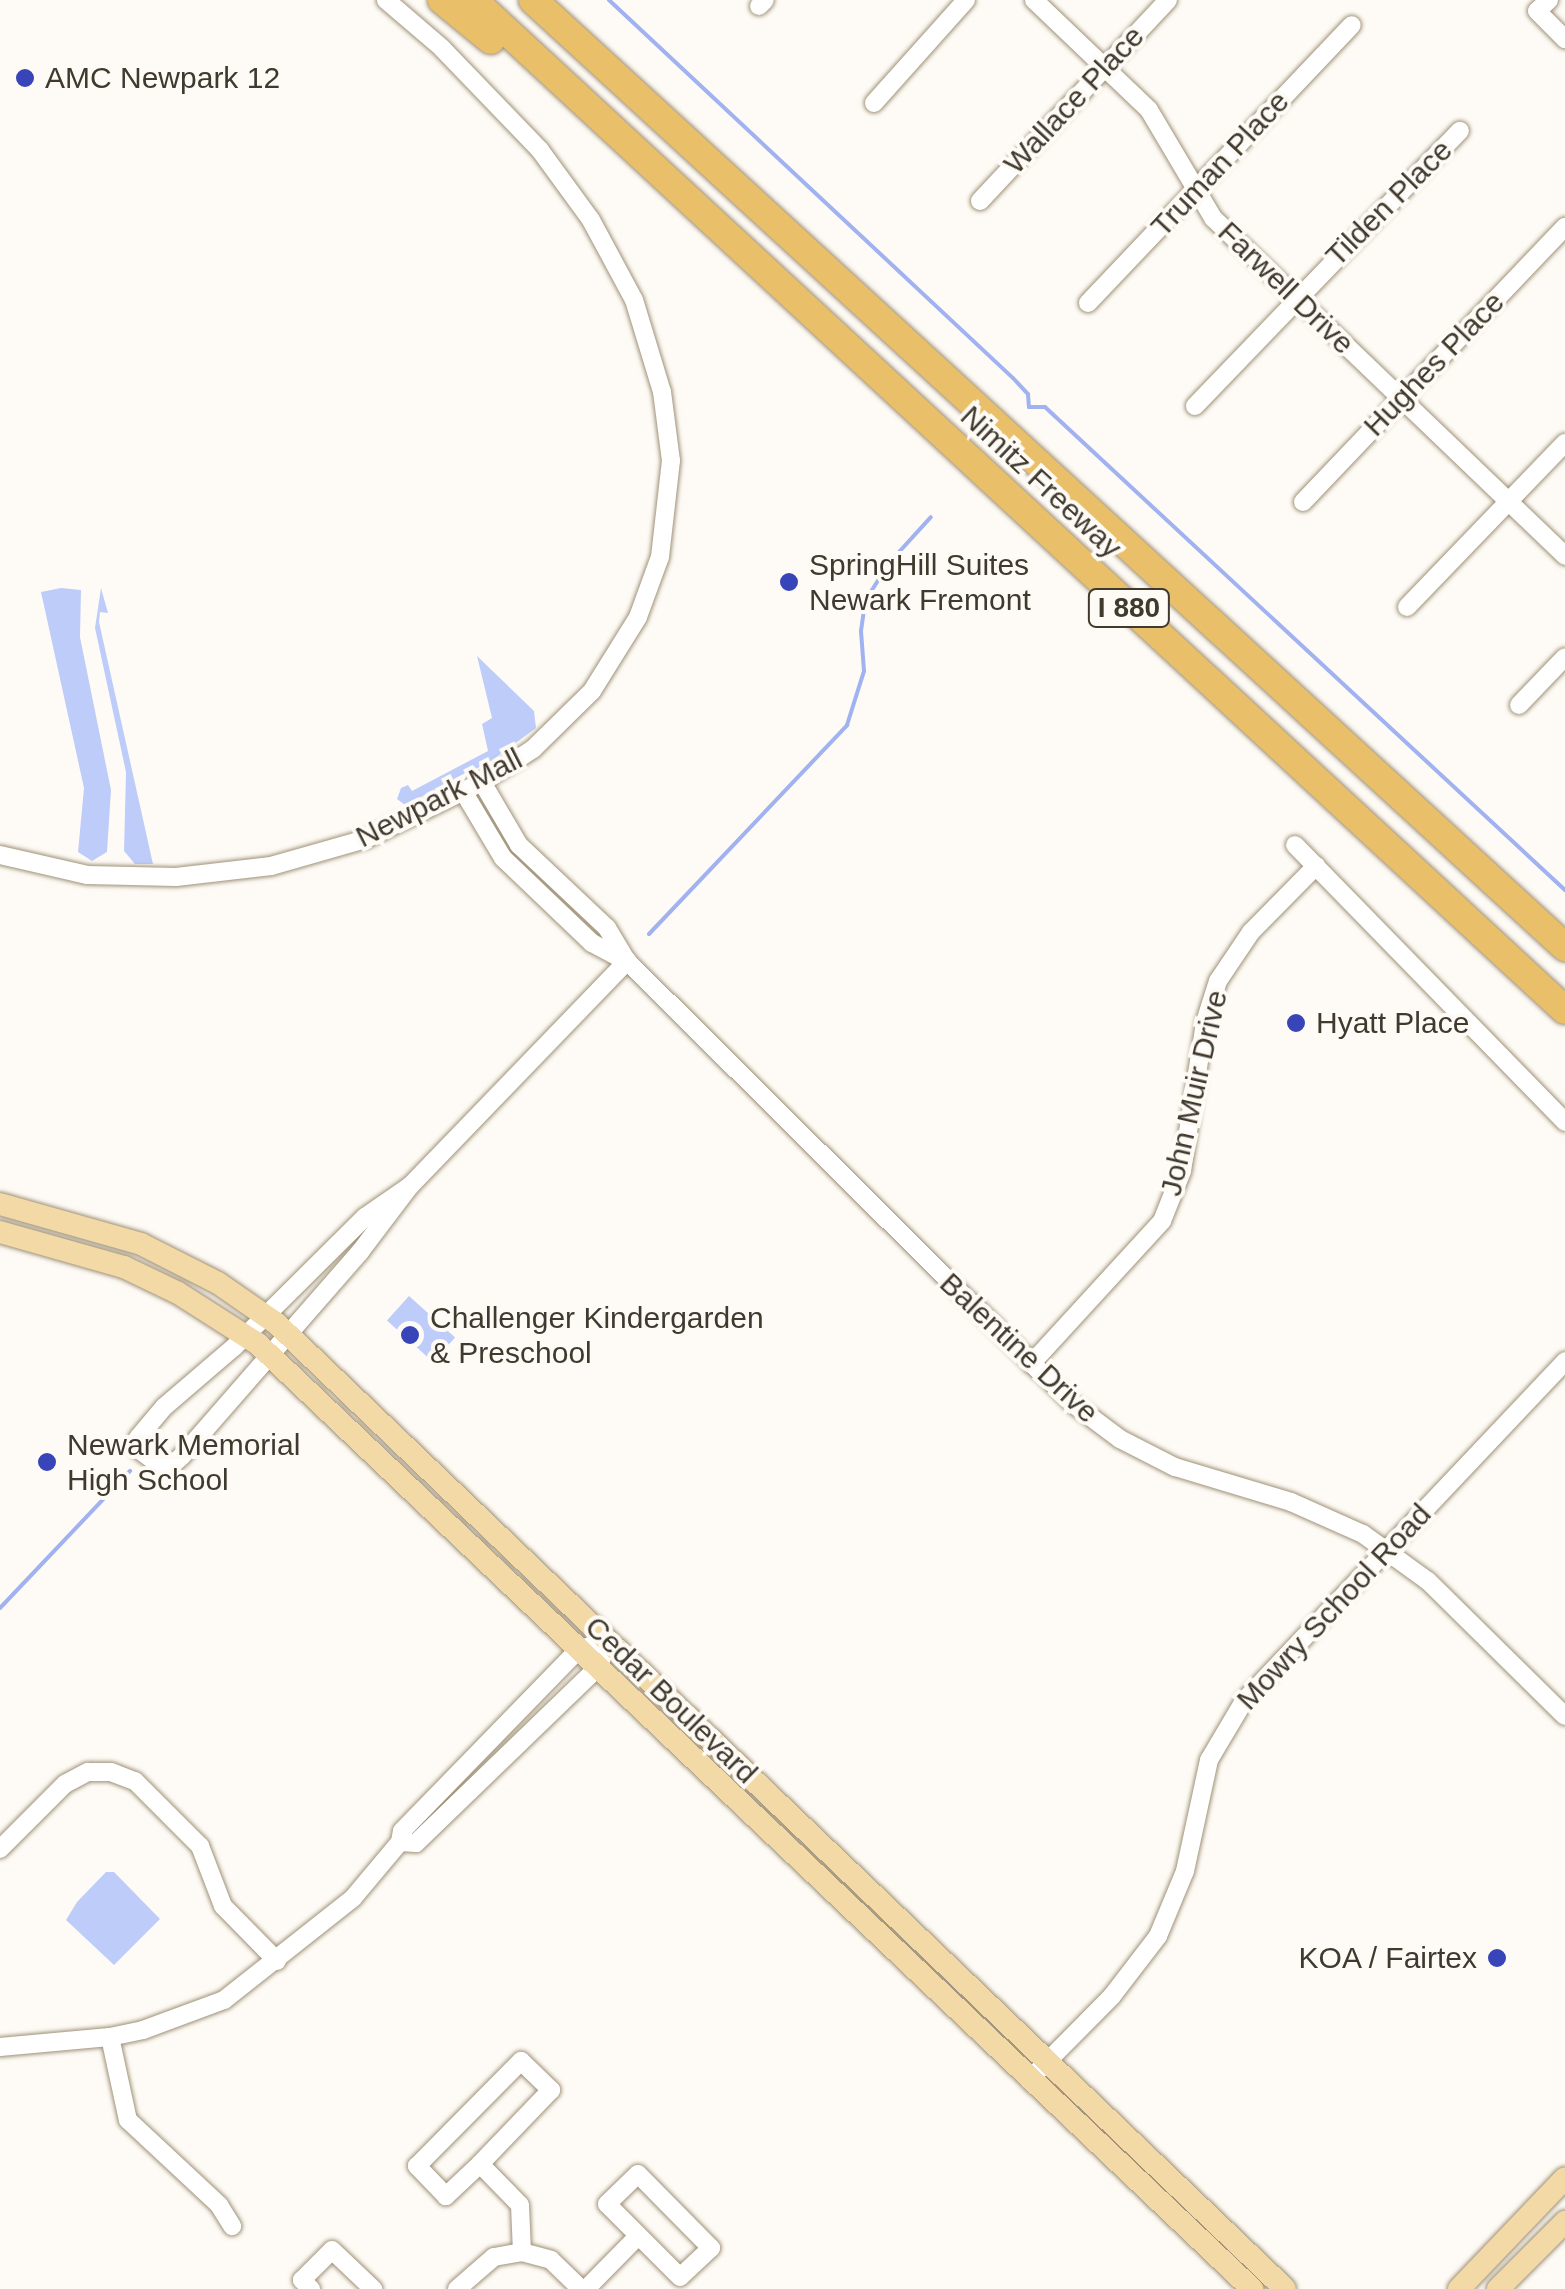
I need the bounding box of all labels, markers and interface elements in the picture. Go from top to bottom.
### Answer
street label: Wallace Place [996,19,1152,181]
place label: AMC Newpark 12 [45,60,280,96]
marker: AMC Newpark 12 [14,67,36,89]
street label: Truman Place [1144,84,1296,244]
street label: Tilden Place [1318,132,1460,274]
street label: Farwell Drive [1211,214,1361,362]
street label: Hughes Place [1356,284,1512,444]
street label: Nimitz Freeway [953,398,1129,566]
place label: SpringHill Suites Newark Fremont [809,547,1031,618]
marker: SpringHill Suites Newark Fremont [778,571,800,593]
road number: I 880 [1086,585,1172,631]
street label: Newpark Mall [350,741,528,855]
street label: John Muir Drive [1153,987,1235,1199]
place label: Hyatt Place [1316,1005,1469,1041]
marker: Hyatt Place [1285,1012,1307,1034]
street label: Balentine Drive [932,1265,1106,1431]
place label: Challenger Kindergarden & Preschool [430,1300,764,1370]
marker: Challenger Kindergarden & Preschool [399,1324,421,1346]
place label: Newark Memorial High School [67,1427,300,1498]
marker: Newark Memorial High School [36,1451,58,1473]
street label: Mowry School Road [1229,1497,1439,1717]
street label: Cedar Boulevard [578,1609,764,1791]
place label: KOA / Fairtex [1297,1940,1477,1976]
marker: KOA / Fairtex [1486,1947,1508,1969]

